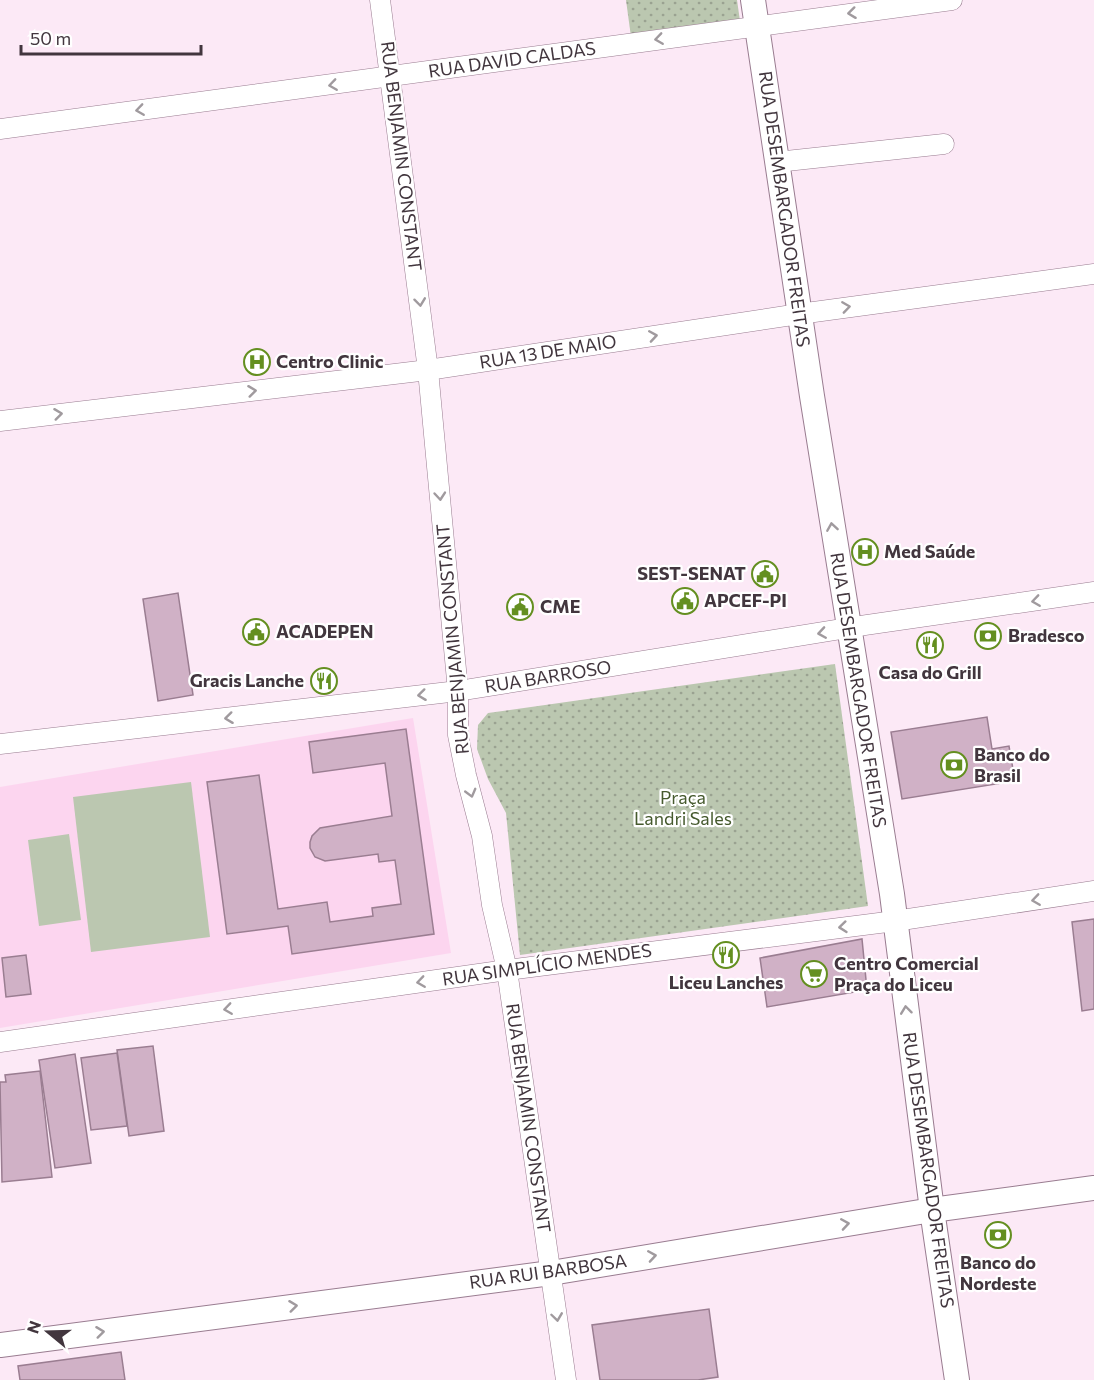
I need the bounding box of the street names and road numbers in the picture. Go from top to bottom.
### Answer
street label: RUA DAVID CALDAS [427,36,597,82]
street label: RUA BENJAMIN CONSTANT [377,40,427,272]
street label: RUA DESEMBARGADOR FREITAS [755,69,815,348]
street label: RUA 13 DE MAIO [478,329,618,373]
street label: RUA BENJAMIN CONSTANT [431,523,473,755]
street label: RUA DESEMBARGADOR FREITAS [826,551,892,829]
street label: RUA BARROSO [483,655,613,697]
street label: RUA SIMPLÍCIO MENDES [441,938,653,990]
street label: RUA BENJAMIN CONSTANT [502,1002,556,1234]
street label: RUA DESEMBARGADOR FREITAS [899,1030,959,1309]
street label: RUA RUI BARBOSA [468,1249,628,1293]

